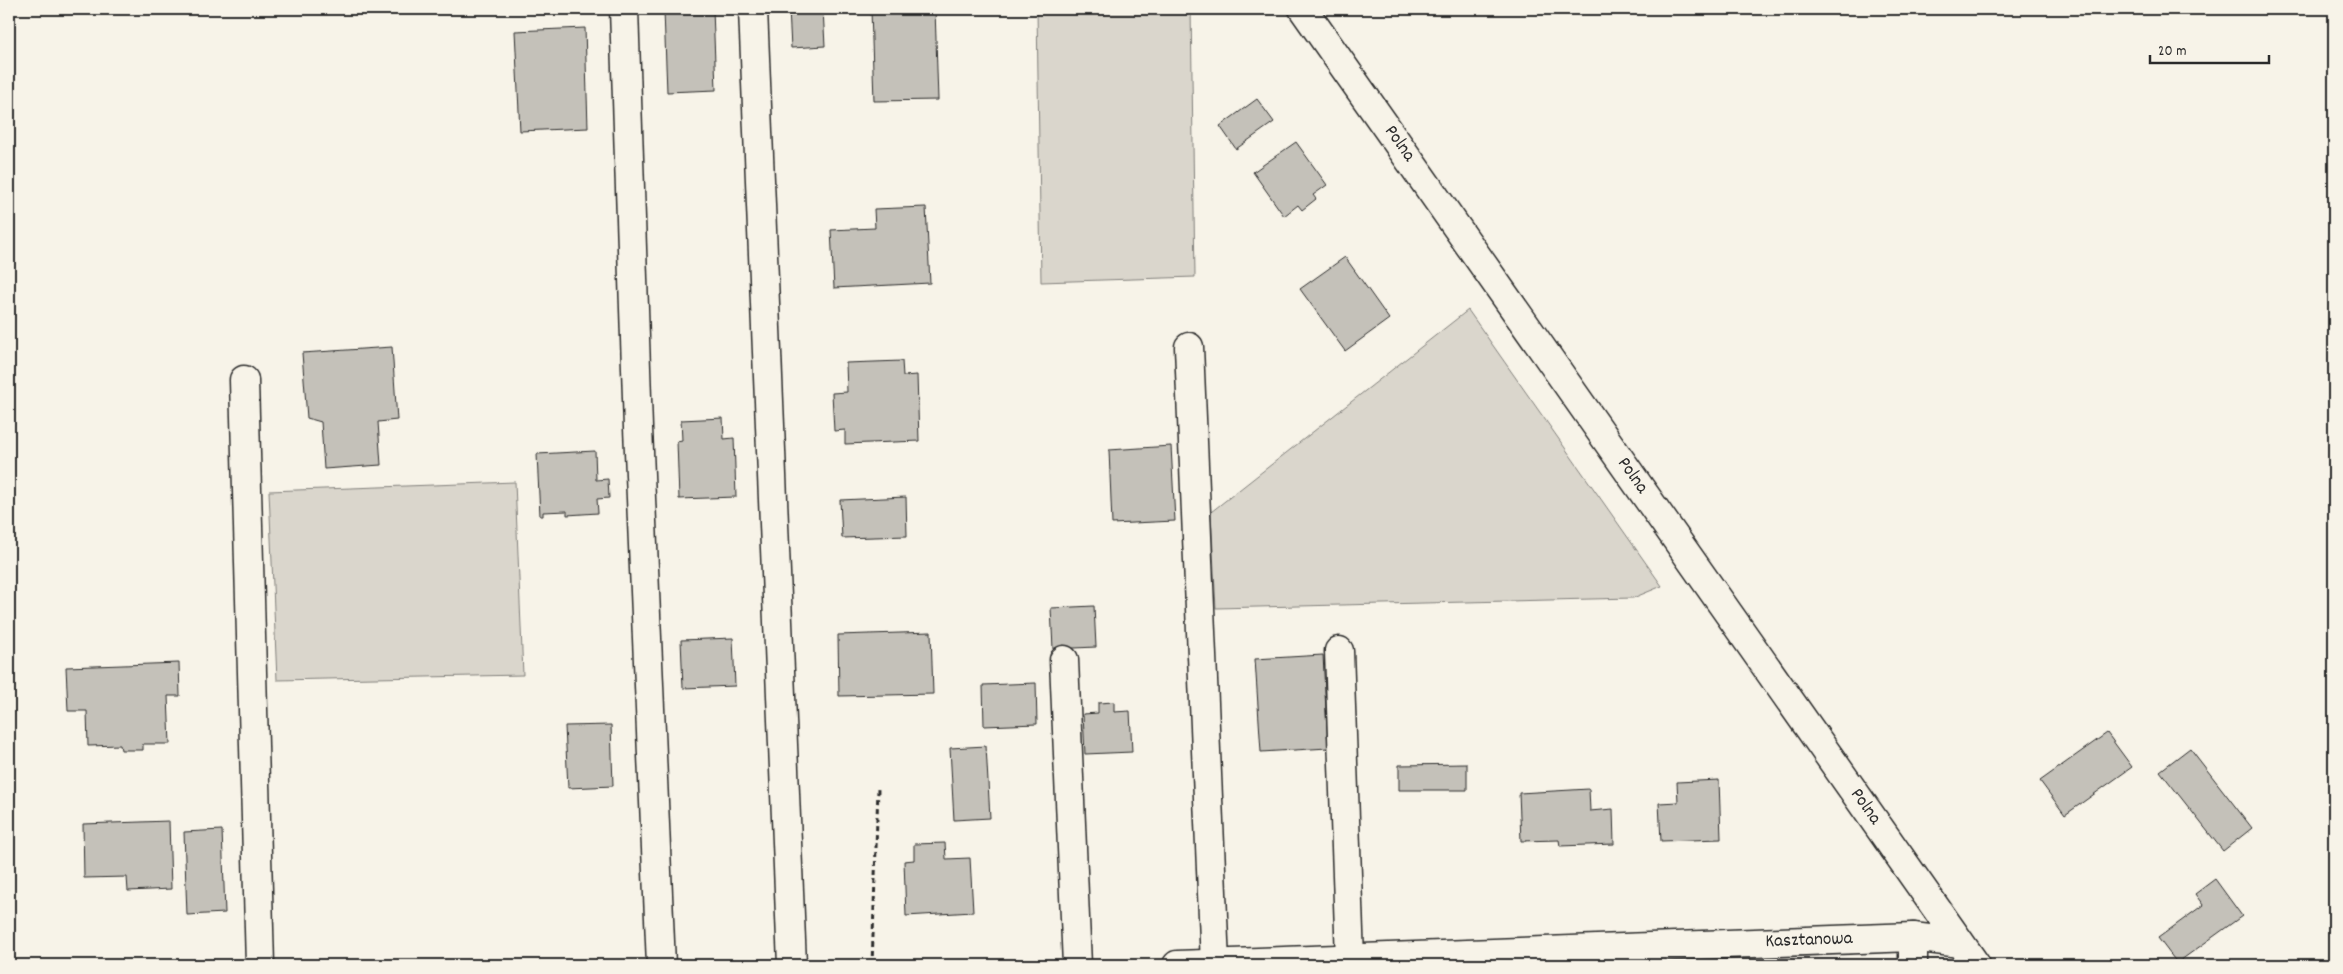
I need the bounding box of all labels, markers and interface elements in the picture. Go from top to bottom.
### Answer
scale bar [2150,32,2269,64]
text: 20 m [2158,41,2186,63]
street label: Polna [1377,120,1422,169]
street label: Polna [1610,452,1655,501]
street label: Polna [1843,783,1888,832]
street label: Kasztanowa [1765,926,1854,956]

